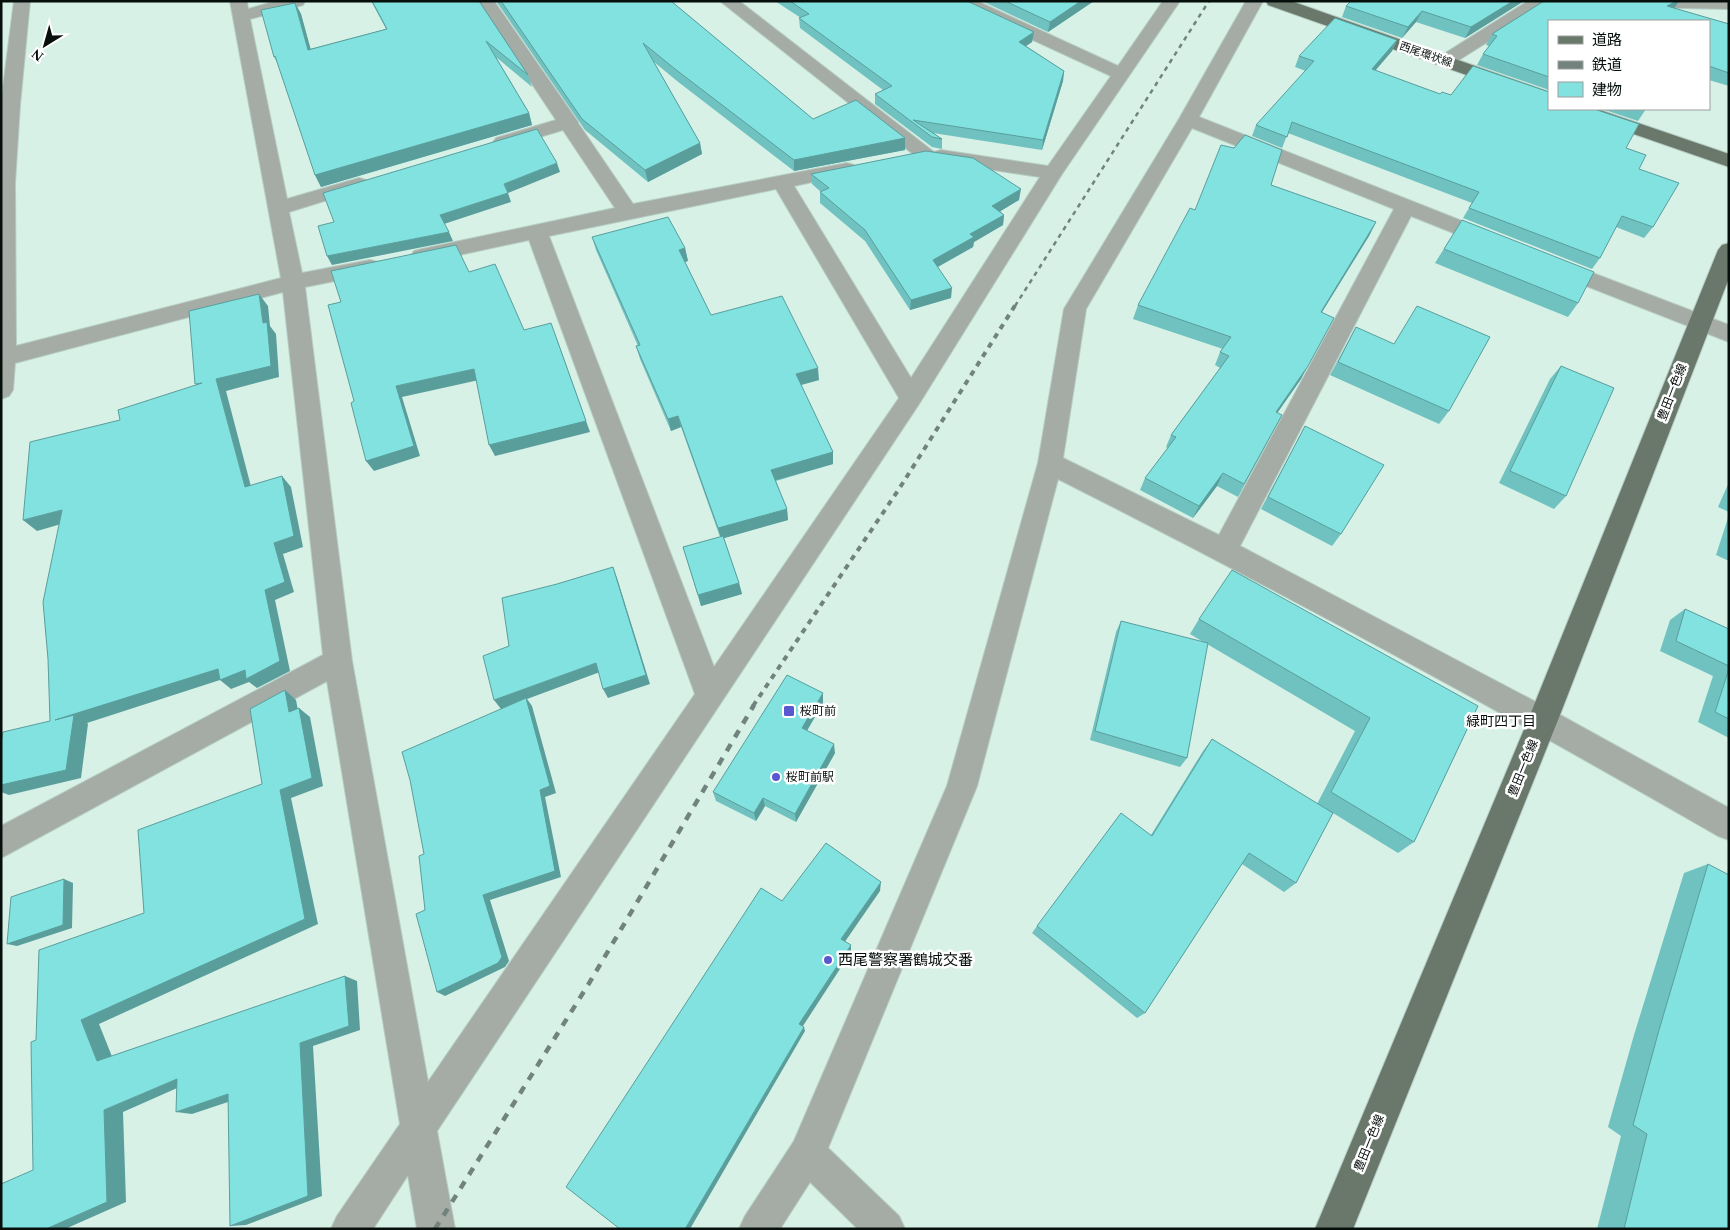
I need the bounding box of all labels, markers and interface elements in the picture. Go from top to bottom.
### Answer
north arrow [20,20,70,70]
legend [1548,20,1710,110]
text: 道路 [1592,32,1622,48]
street label: 西尾環状線 [1398,39,1454,69]
text: N [29,46,46,64]
text: 鉄道 [1592,57,1622,73]
text: 建物 [1592,82,1622,98]
street label: 豊田一色線 [1655,361,1689,423]
marker: 桜町前 [782,704,796,718]
place label: 桜町前 [800,704,836,718]
district label: 緑町四丁目 [1466,714,1536,729]
street label: 豊田一色線 [1505,738,1541,798]
place label: 桜町前駅 [786,770,834,784]
marker: 桜町前駅 [770,771,782,783]
place label: 西尾警察署鶴城交番 [838,952,973,968]
marker: 西尾警察署鶴城交番 [822,954,834,966]
street label: 豊田一色線 [1351,1113,1387,1173]

